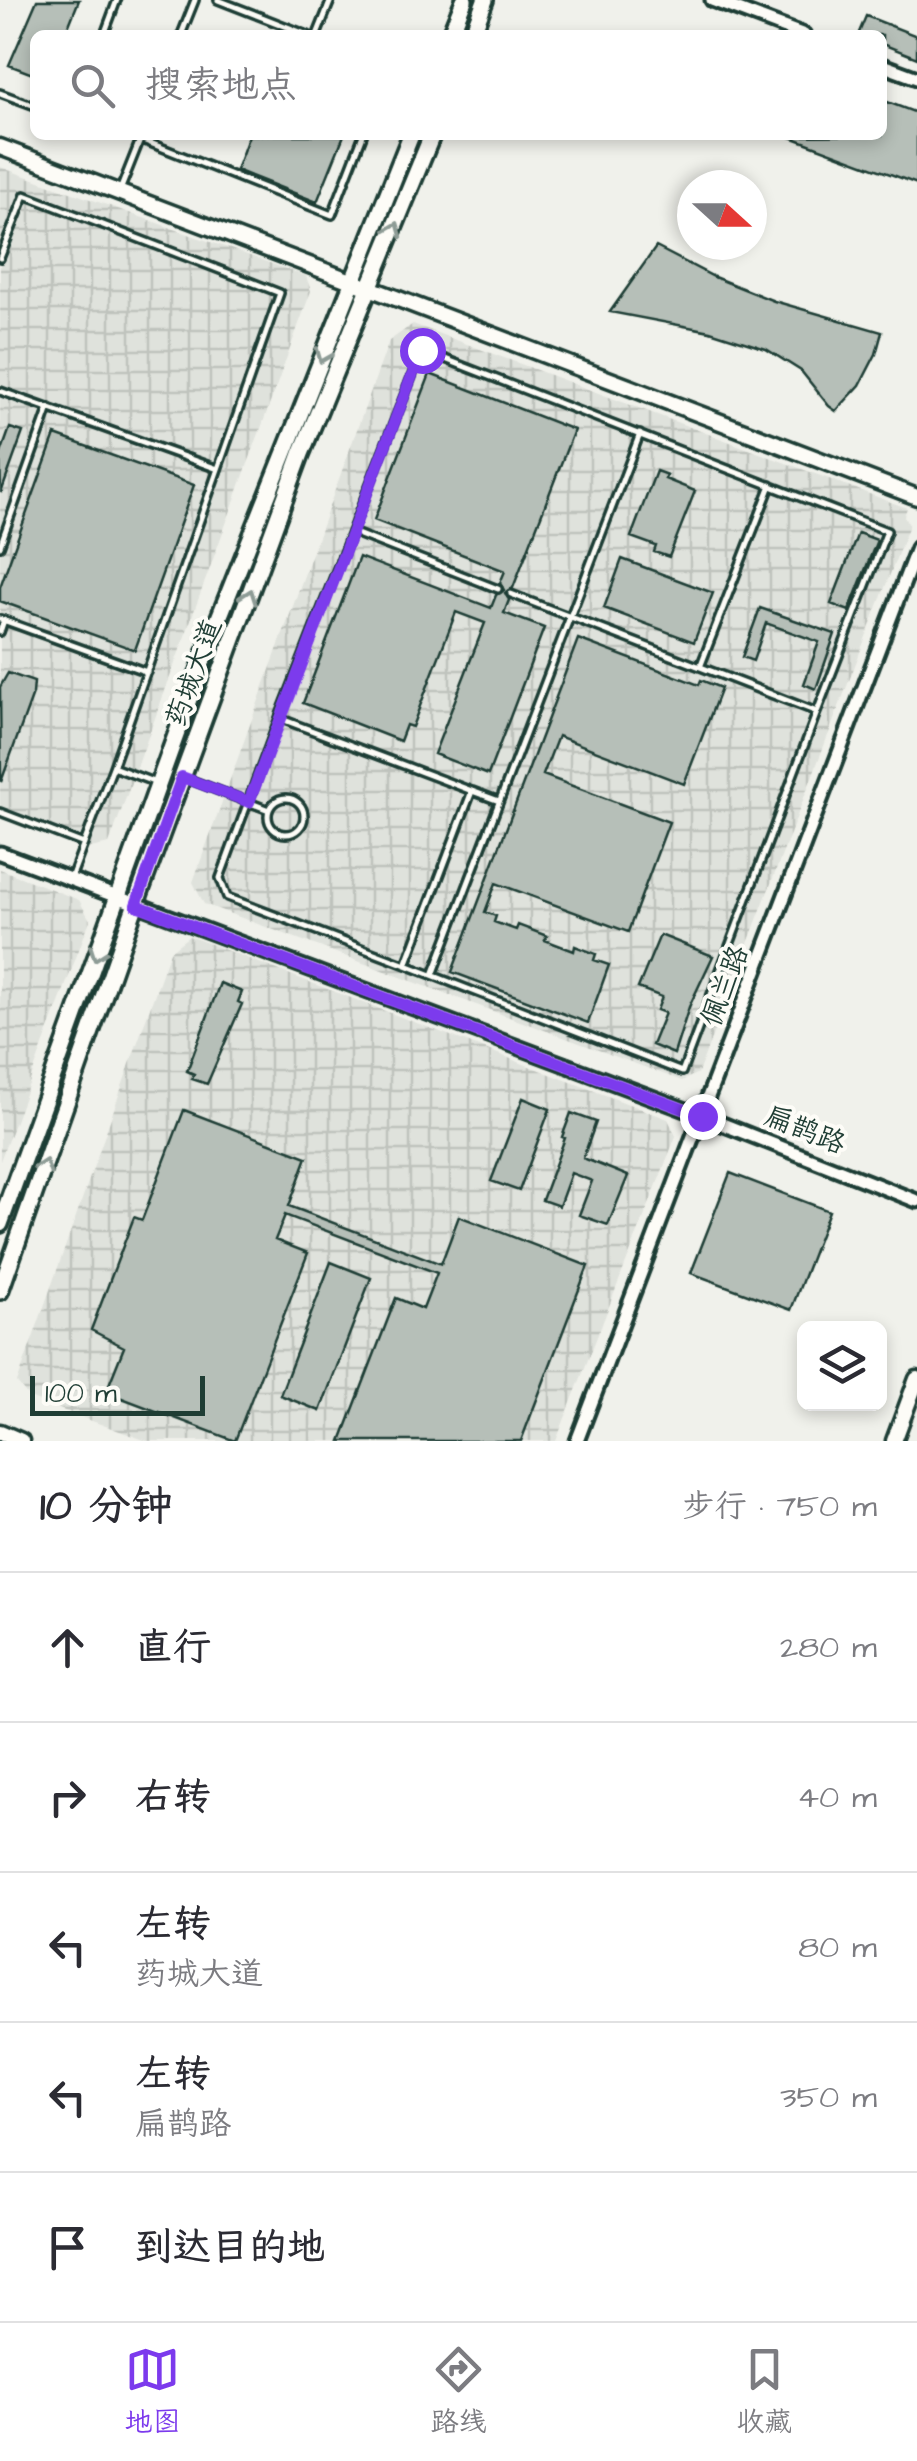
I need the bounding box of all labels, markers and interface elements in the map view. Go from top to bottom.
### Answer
search box [30,30,887,140]
icon: search [65,58,120,113]
text: 搜索地点 [145,60,297,112]
north arrow [677,170,767,260]
one-way arrow [383,222,404,239]
route start [400,328,446,374]
one-way arrow [315,346,335,364]
one-way arrow [237,589,258,606]
street label: 药城大道 [157,614,231,732]
street label: 佩兰路 [692,940,758,1032]
one-way arrow [88,945,109,962]
route end [680,1094,726,1140]
street label: 扁鹊路 [759,1096,851,1164]
one-way arrow [32,1158,53,1175]
map controls [797,1321,887,1411]
button: layers [797,1321,887,1411]
scale bar [30,1371,205,1416]
text: 100 m [45,1374,117,1413]
text: 10 分钟 [40,1478,173,1536]
text: 步行 · 750 m [683,1484,877,1529]
icon: ahead [40,1620,95,1675]
text: 直行 [135,1622,211,1674]
text: 280 m [780,1625,877,1670]
icon: right [40,1770,95,1825]
text: 右转 [135,1772,211,1824]
text: 40 m [797,1775,877,1820]
text: 左转 [135,1899,211,1951]
icon: left [40,1920,95,1975]
text: 80 m [798,1925,877,1970]
text: 药城大道 [135,1952,263,1997]
text: 左转 [135,2049,211,2101]
icon: left [40,2070,95,2125]
text: 350 m [780,2075,877,2120]
text: 扁鹊路 [135,2102,231,2147]
icon: arrive [40,2220,95,2275]
text: 到达目的地 [135,2222,325,2274]
tab: 地图 [125,2342,181,2442]
tab: 路线 [430,2342,486,2442]
tab: 收藏 [736,2342,792,2442]

